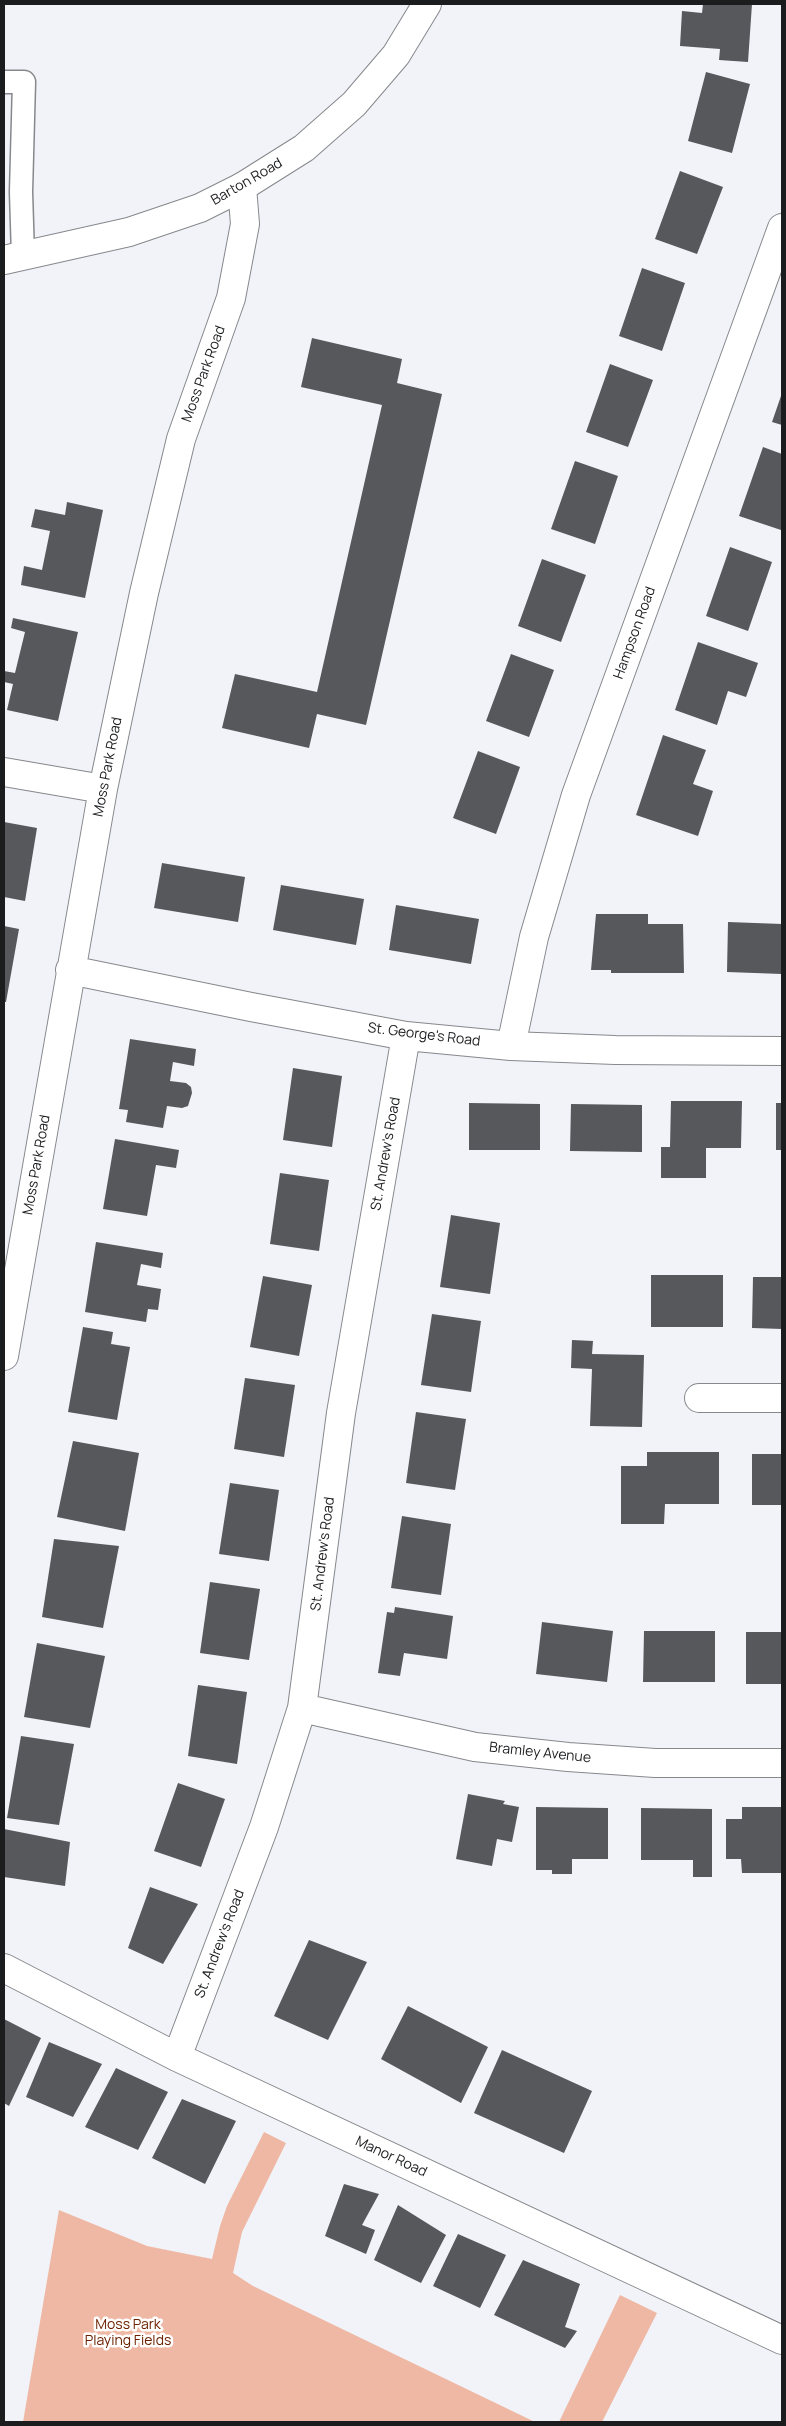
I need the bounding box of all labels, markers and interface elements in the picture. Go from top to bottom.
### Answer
street label: Barton Road [208,155,286,209]
street label: Moss Park Road [179,324,229,424]
street label: Hampson Road [610,584,660,682]
street label: Moss Park Road [90,716,126,818]
street label: St. George's Road [367,1020,481,1050]
street label: St. Andrew's Road [368,1096,404,1212]
street label: Moss Park Road [20,1114,54,1216]
street label: St. Andrew's Road [308,1496,338,1612]
street label: Bramley Avenue [488,1739,592,1767]
street label: St. Andrew's Road [192,1887,248,2001]
street label: Manor Road [353,2133,429,2181]
park label: Moss Park Playing Fields [85,2317,171,2350]

